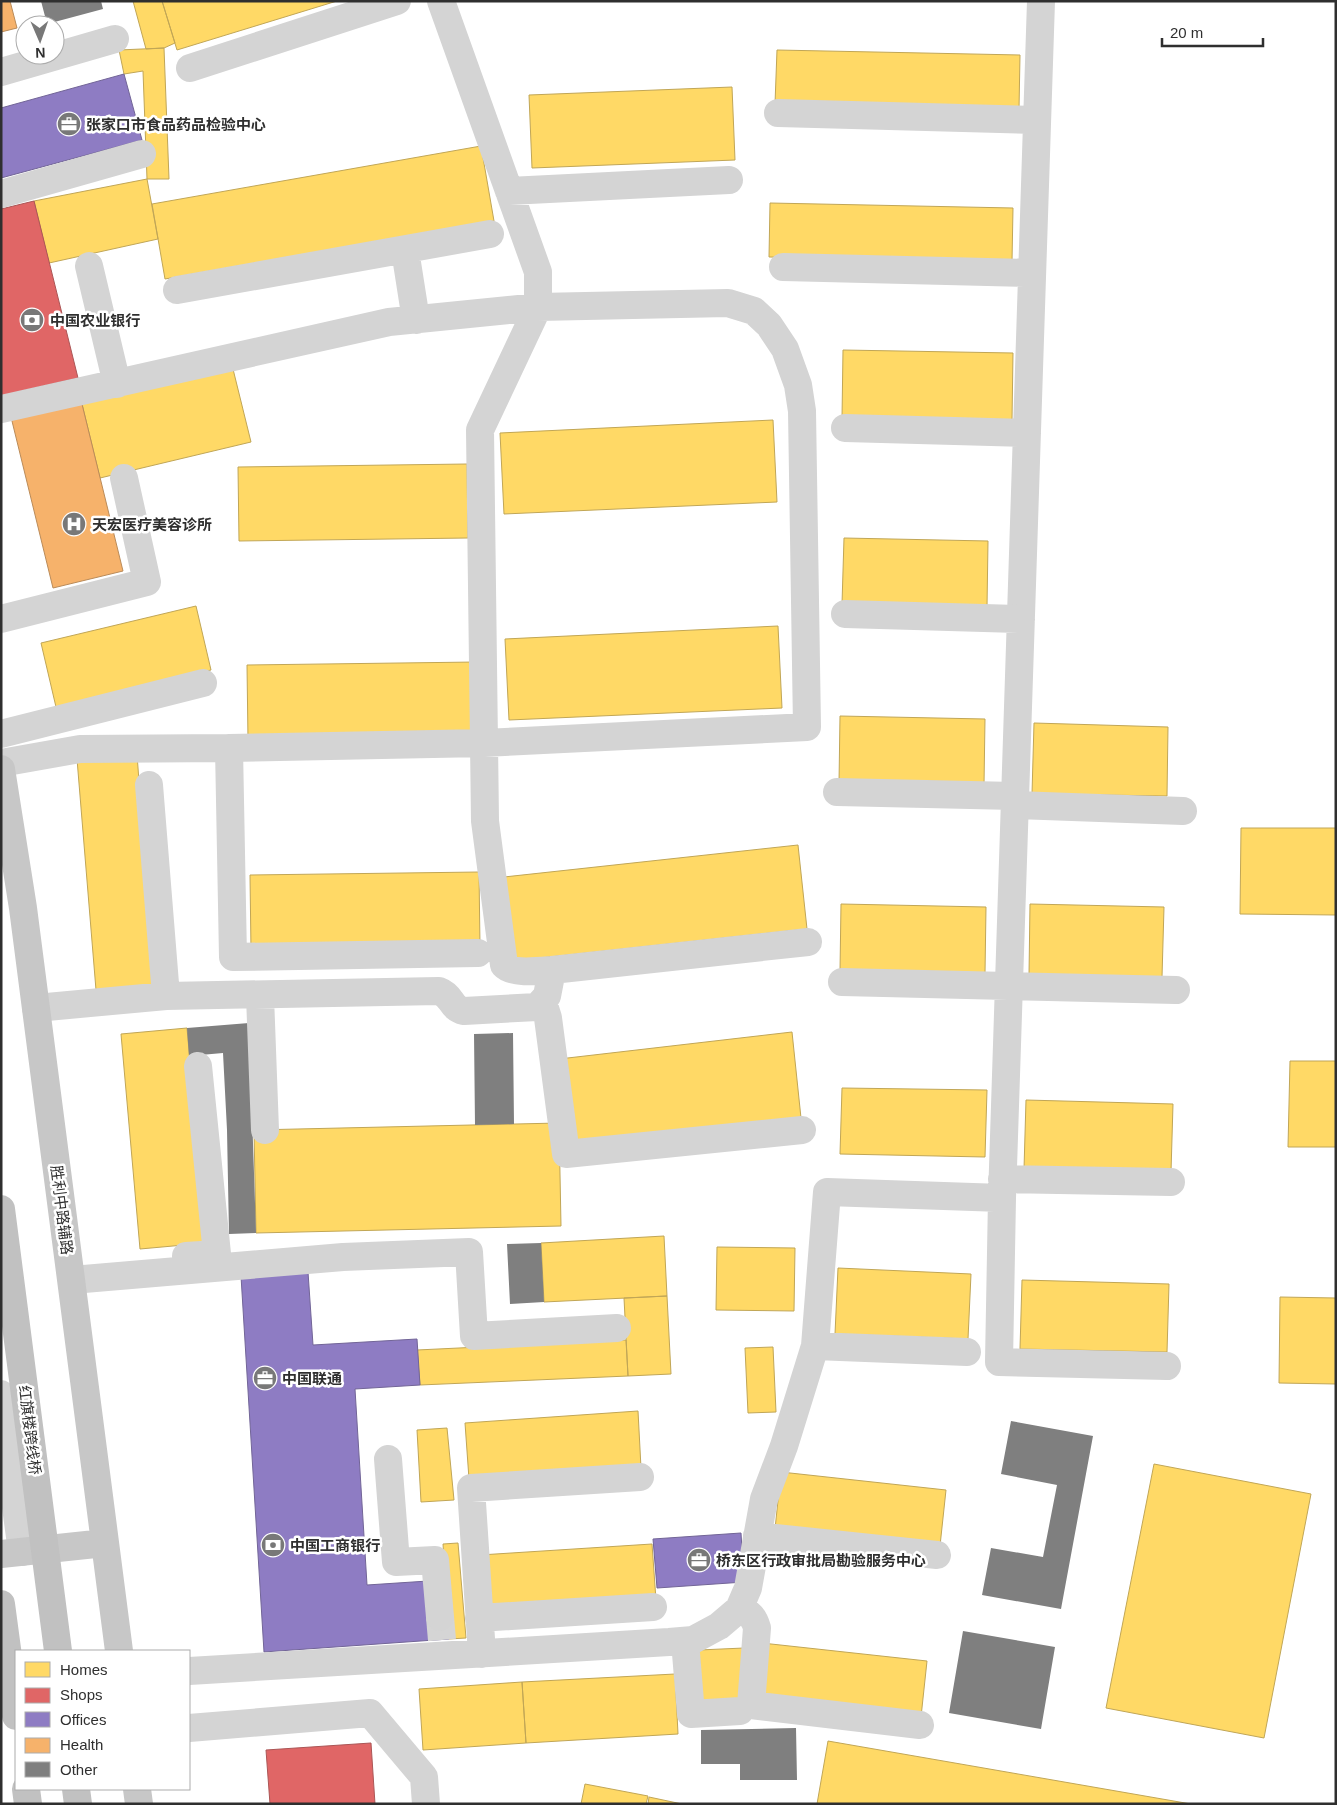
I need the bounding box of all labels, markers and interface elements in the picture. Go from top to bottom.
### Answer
north arrow [15,15,65,65]
scale bar [1162,15,1263,47]
text: 20 m [1170,24,1203,41]
text: N [35,45,46,61]
office icon: 张家口市食品药品检验中心 [56,111,82,137]
place label: 张家口市食品药品检验中心 [86,116,266,133]
bank icon: 中国农业银行 [19,307,45,333]
place label: 中国农业银行 [50,312,140,329]
hospital icon: 天宏医疗美容诊所 [61,511,87,537]
place label: 天宏医疗美容诊所 [92,516,212,533]
street label: 胜利中路辅路 [48,1164,76,1256]
office icon: 中国联通 [252,1365,278,1391]
place label: 中国联通 [282,1370,342,1387]
street label: 红旗楼跨线桥 [16,1384,44,1476]
bank icon: 中国工商银行 [260,1532,286,1558]
place label: 中国工商银行 [290,1537,380,1554]
office icon: 桥东区行政审批局勘验服务中心 [686,1547,712,1573]
place label: 桥东区行政审批局勘验服务中心 [716,1552,926,1569]
legend [15,1650,190,1790]
text: Homes [60,1661,108,1678]
text: Shops [60,1686,103,1703]
text: Offices [60,1711,106,1728]
text: Health [60,1736,103,1753]
text: Other [60,1761,98,1778]

